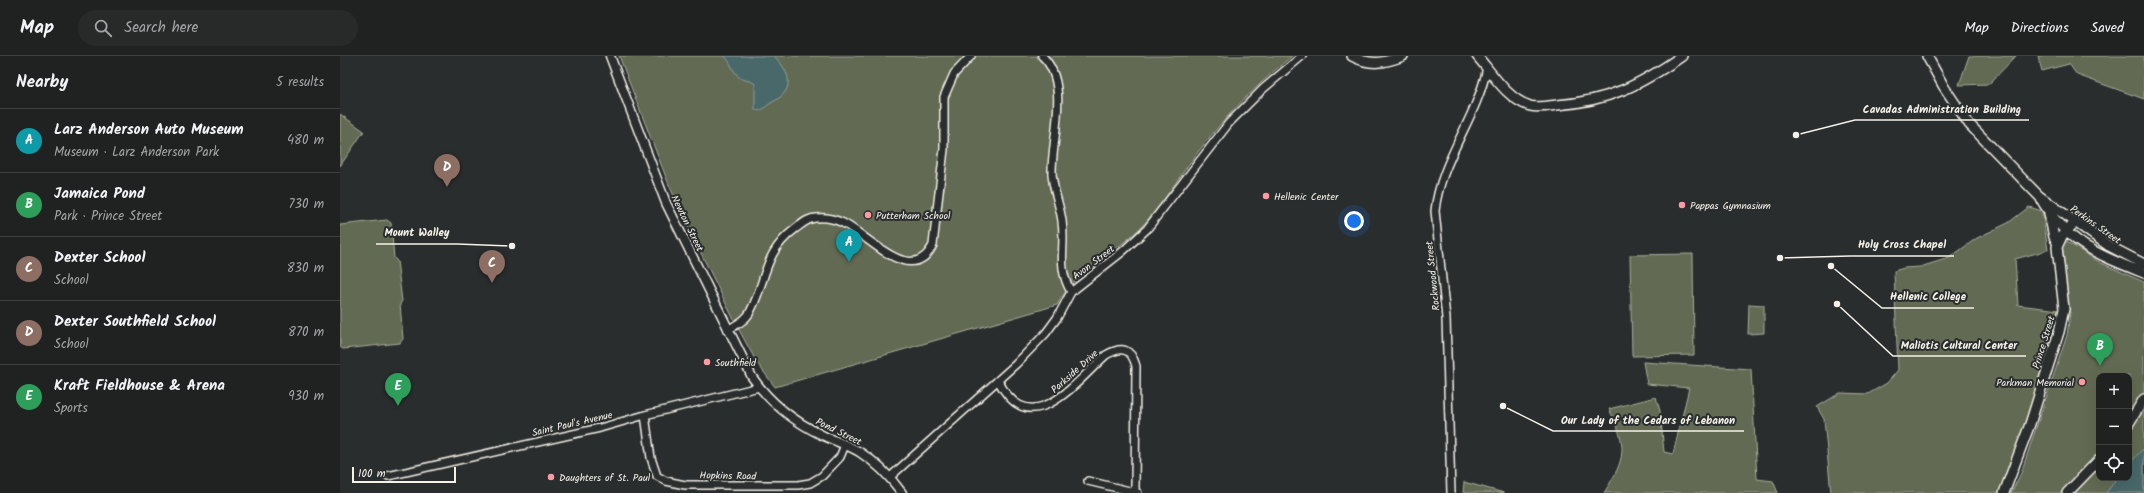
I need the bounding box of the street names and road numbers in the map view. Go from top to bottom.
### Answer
street label: Newton Street [667,192,708,255]
street label: Perkins Street [2067,201,2124,248]
street label: Rockwood Street [1421,240,1445,311]
street label: Avon Street [1069,241,1118,284]
street label: Prince Street [2028,314,2060,371]
street label: Parkside Drive [1047,346,1102,397]
street label: Saint Paul's Avenue [530,407,615,441]
street label: Pond Street [813,414,864,450]
street label: Hopkins Road [699,468,757,485]

